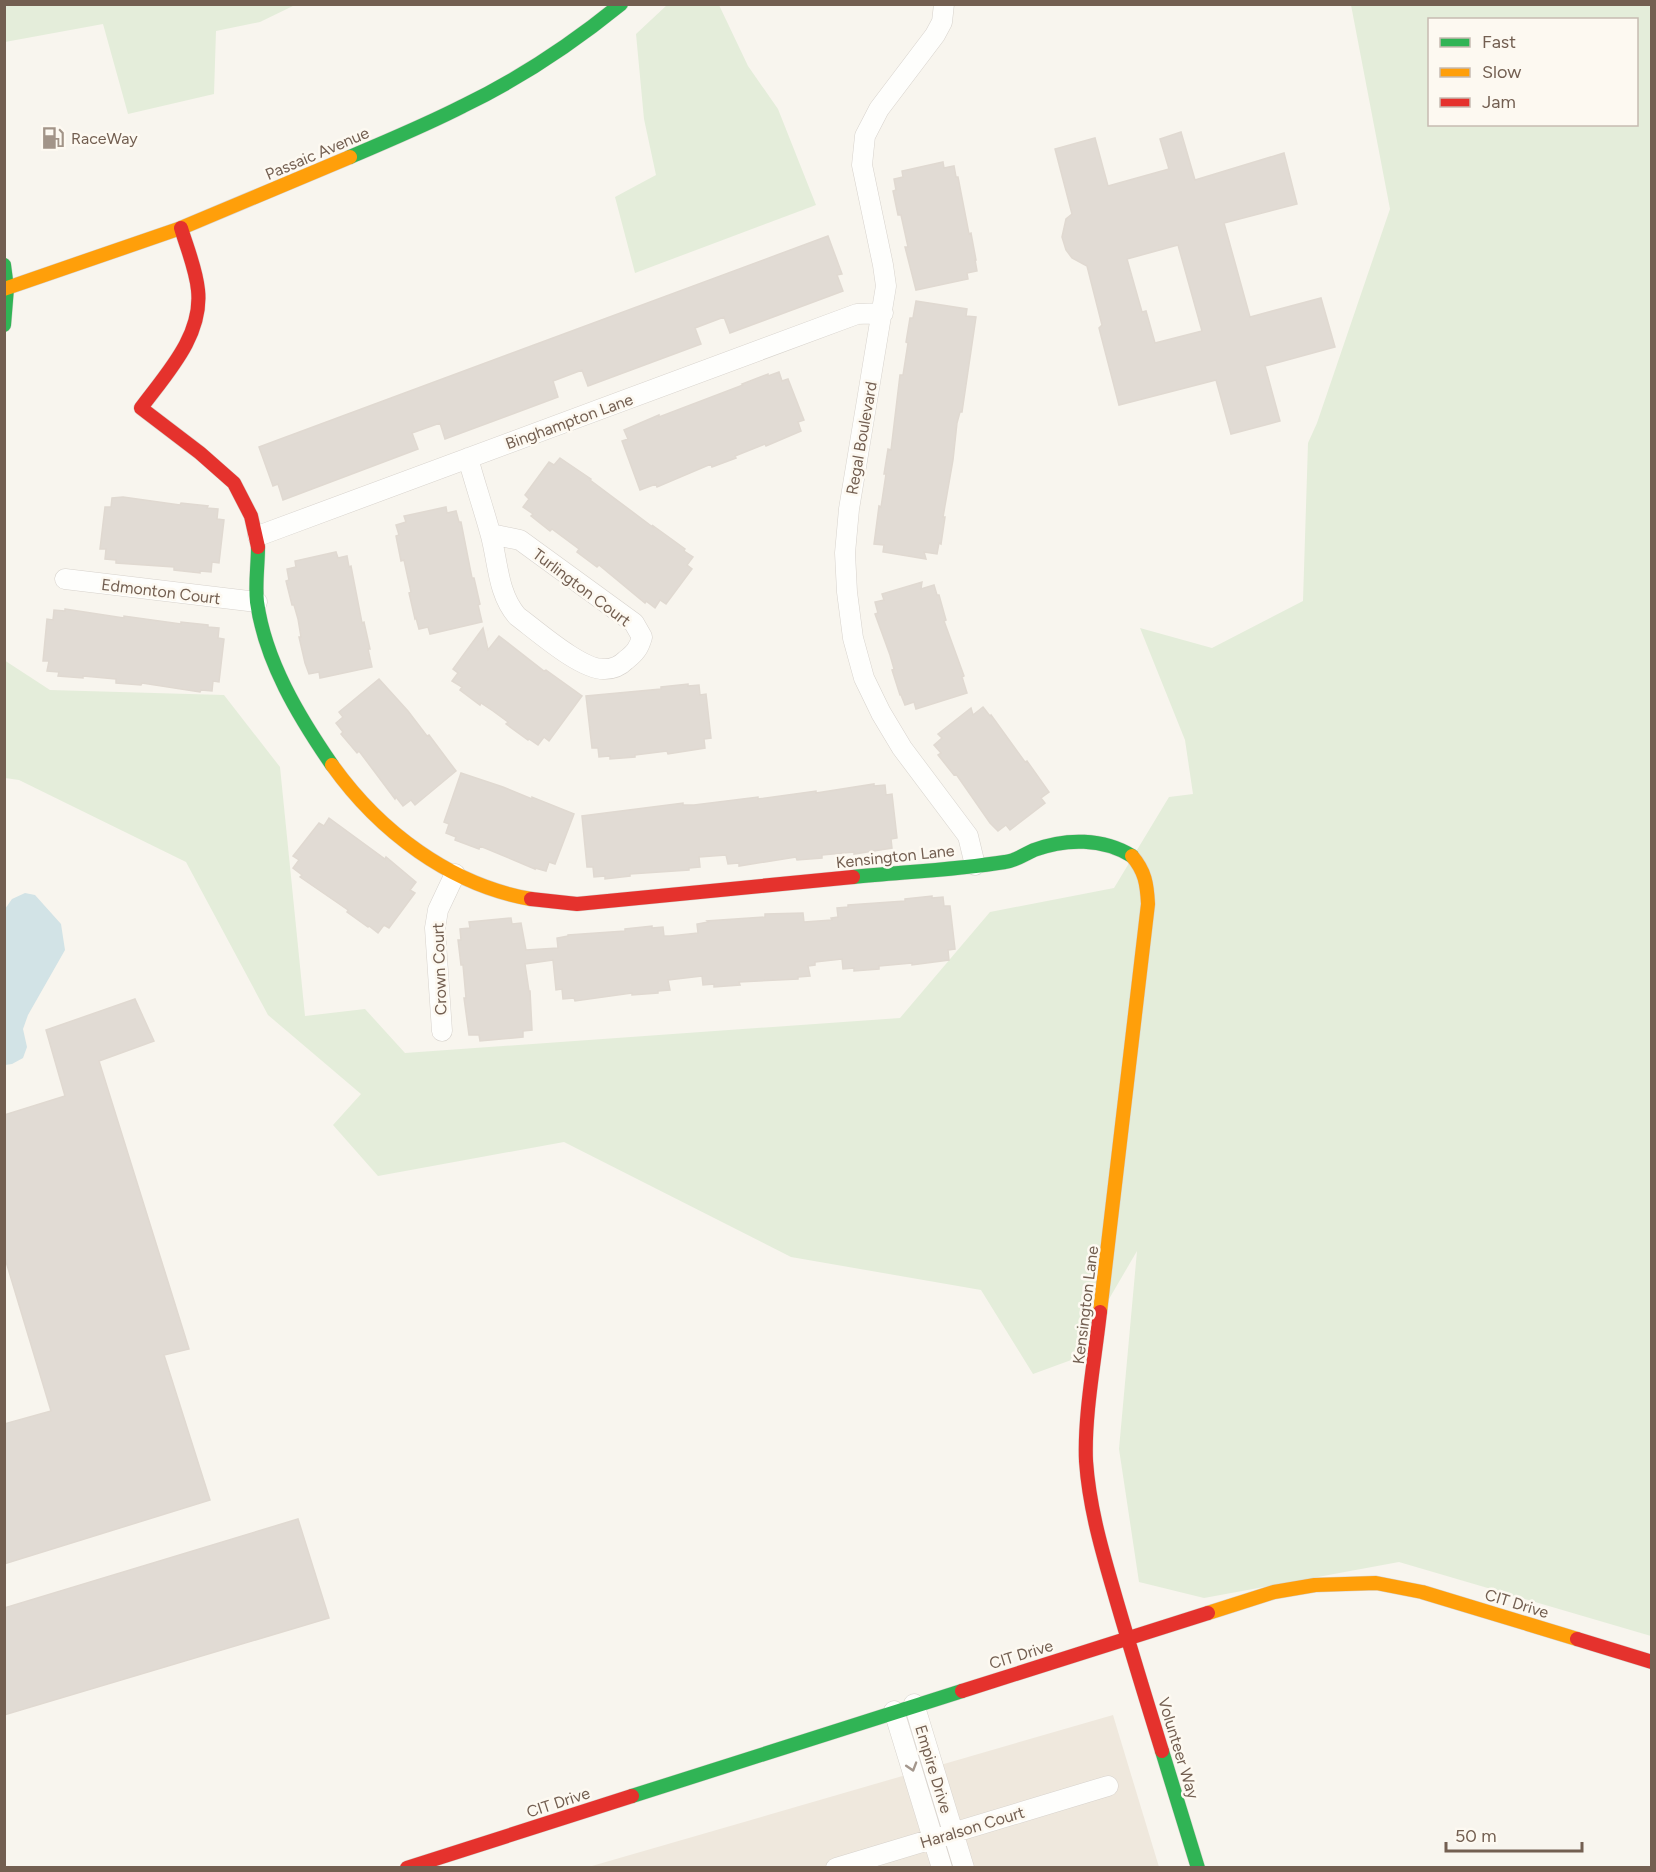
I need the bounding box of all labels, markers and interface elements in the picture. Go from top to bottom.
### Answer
legend [1428,18,1638,126]
text: Fast [1482,31,1516,53]
text: Slow [1482,61,1521,83]
text: Jam [1482,91,1516,113]
street label: Passaic Avenue [263,123,372,184]
fuel station icon: RaceWay [40,125,66,151]
place label: RaceWay [71,129,138,148]
street label: Regal Boulevard [842,380,881,496]
street label: Binghampton Lane [503,389,636,453]
street label: Turlington Court [529,545,634,630]
street label: Edmonton Court [100,575,222,608]
street label: Kensington Lane [835,841,956,872]
street label: Crown Court [428,922,451,1016]
street label: Kensington Lane [1069,1245,1102,1365]
street label: CIT Drive [1483,1585,1551,1622]
street label: CIT Drive [987,1636,1056,1673]
street label: Volunteer Way [1154,1695,1203,1802]
street label: Empire Drive [911,1723,956,1816]
one-way arrow [904,1761,917,1772]
street label: CIT Drive [524,1783,593,1822]
street label: Haralson Court [918,1803,1027,1852]
scale bar [1446,1815,1582,1853]
text: 50 m [1455,1825,1497,1847]

